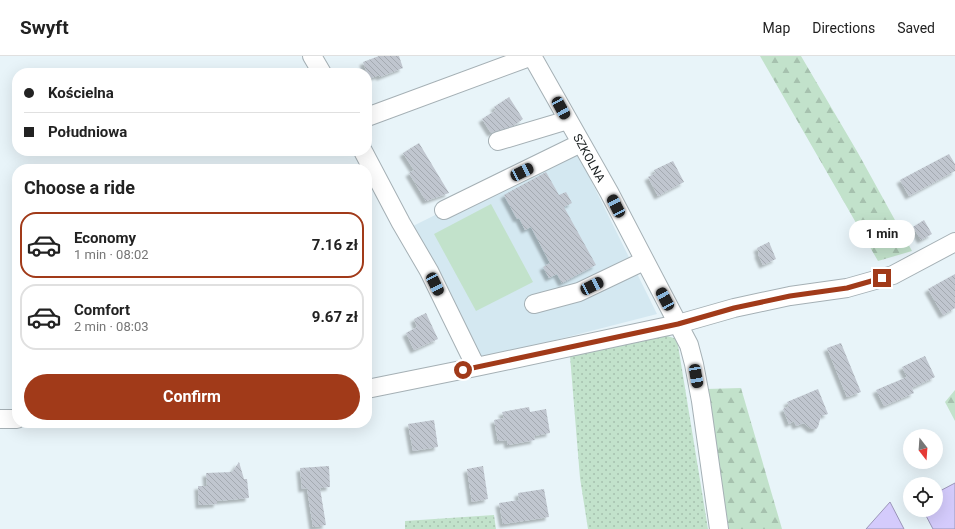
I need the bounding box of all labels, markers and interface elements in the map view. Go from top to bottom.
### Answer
text: Swyft [20,16,69,39]
text: Map [763,20,790,36]
text: Directions [812,20,875,36]
text: Saved [897,20,935,36]
text: Kościelna [48,84,114,102]
car [550,95,572,121]
text: Południowa [48,123,127,141]
street label: SZKOLNA [570,131,608,185]
car [509,161,535,183]
text: Choose a ride [24,177,135,198]
car [605,193,627,219]
callout: 1 min [849,220,915,248]
text: 1 min [866,226,898,241]
icon: car [26,227,62,263]
text: Economy [74,229,136,247]
text: 7.16 zł [312,236,358,254]
text: 1 min · 08:02 [74,247,149,262]
route end [873,269,891,287]
car [424,271,446,297]
car [579,275,605,297]
car [654,286,676,312]
icon: car [26,299,62,335]
text: Comfort [74,301,130,319]
text: 9.67 zł [312,308,358,326]
text: 2 min · 08:03 [74,319,149,334]
route start [454,361,472,379]
car [688,363,704,389]
button: Confirm [24,374,360,420]
north arrow [903,429,943,469]
map controls [903,429,943,517]
button: locate [903,477,943,517]

